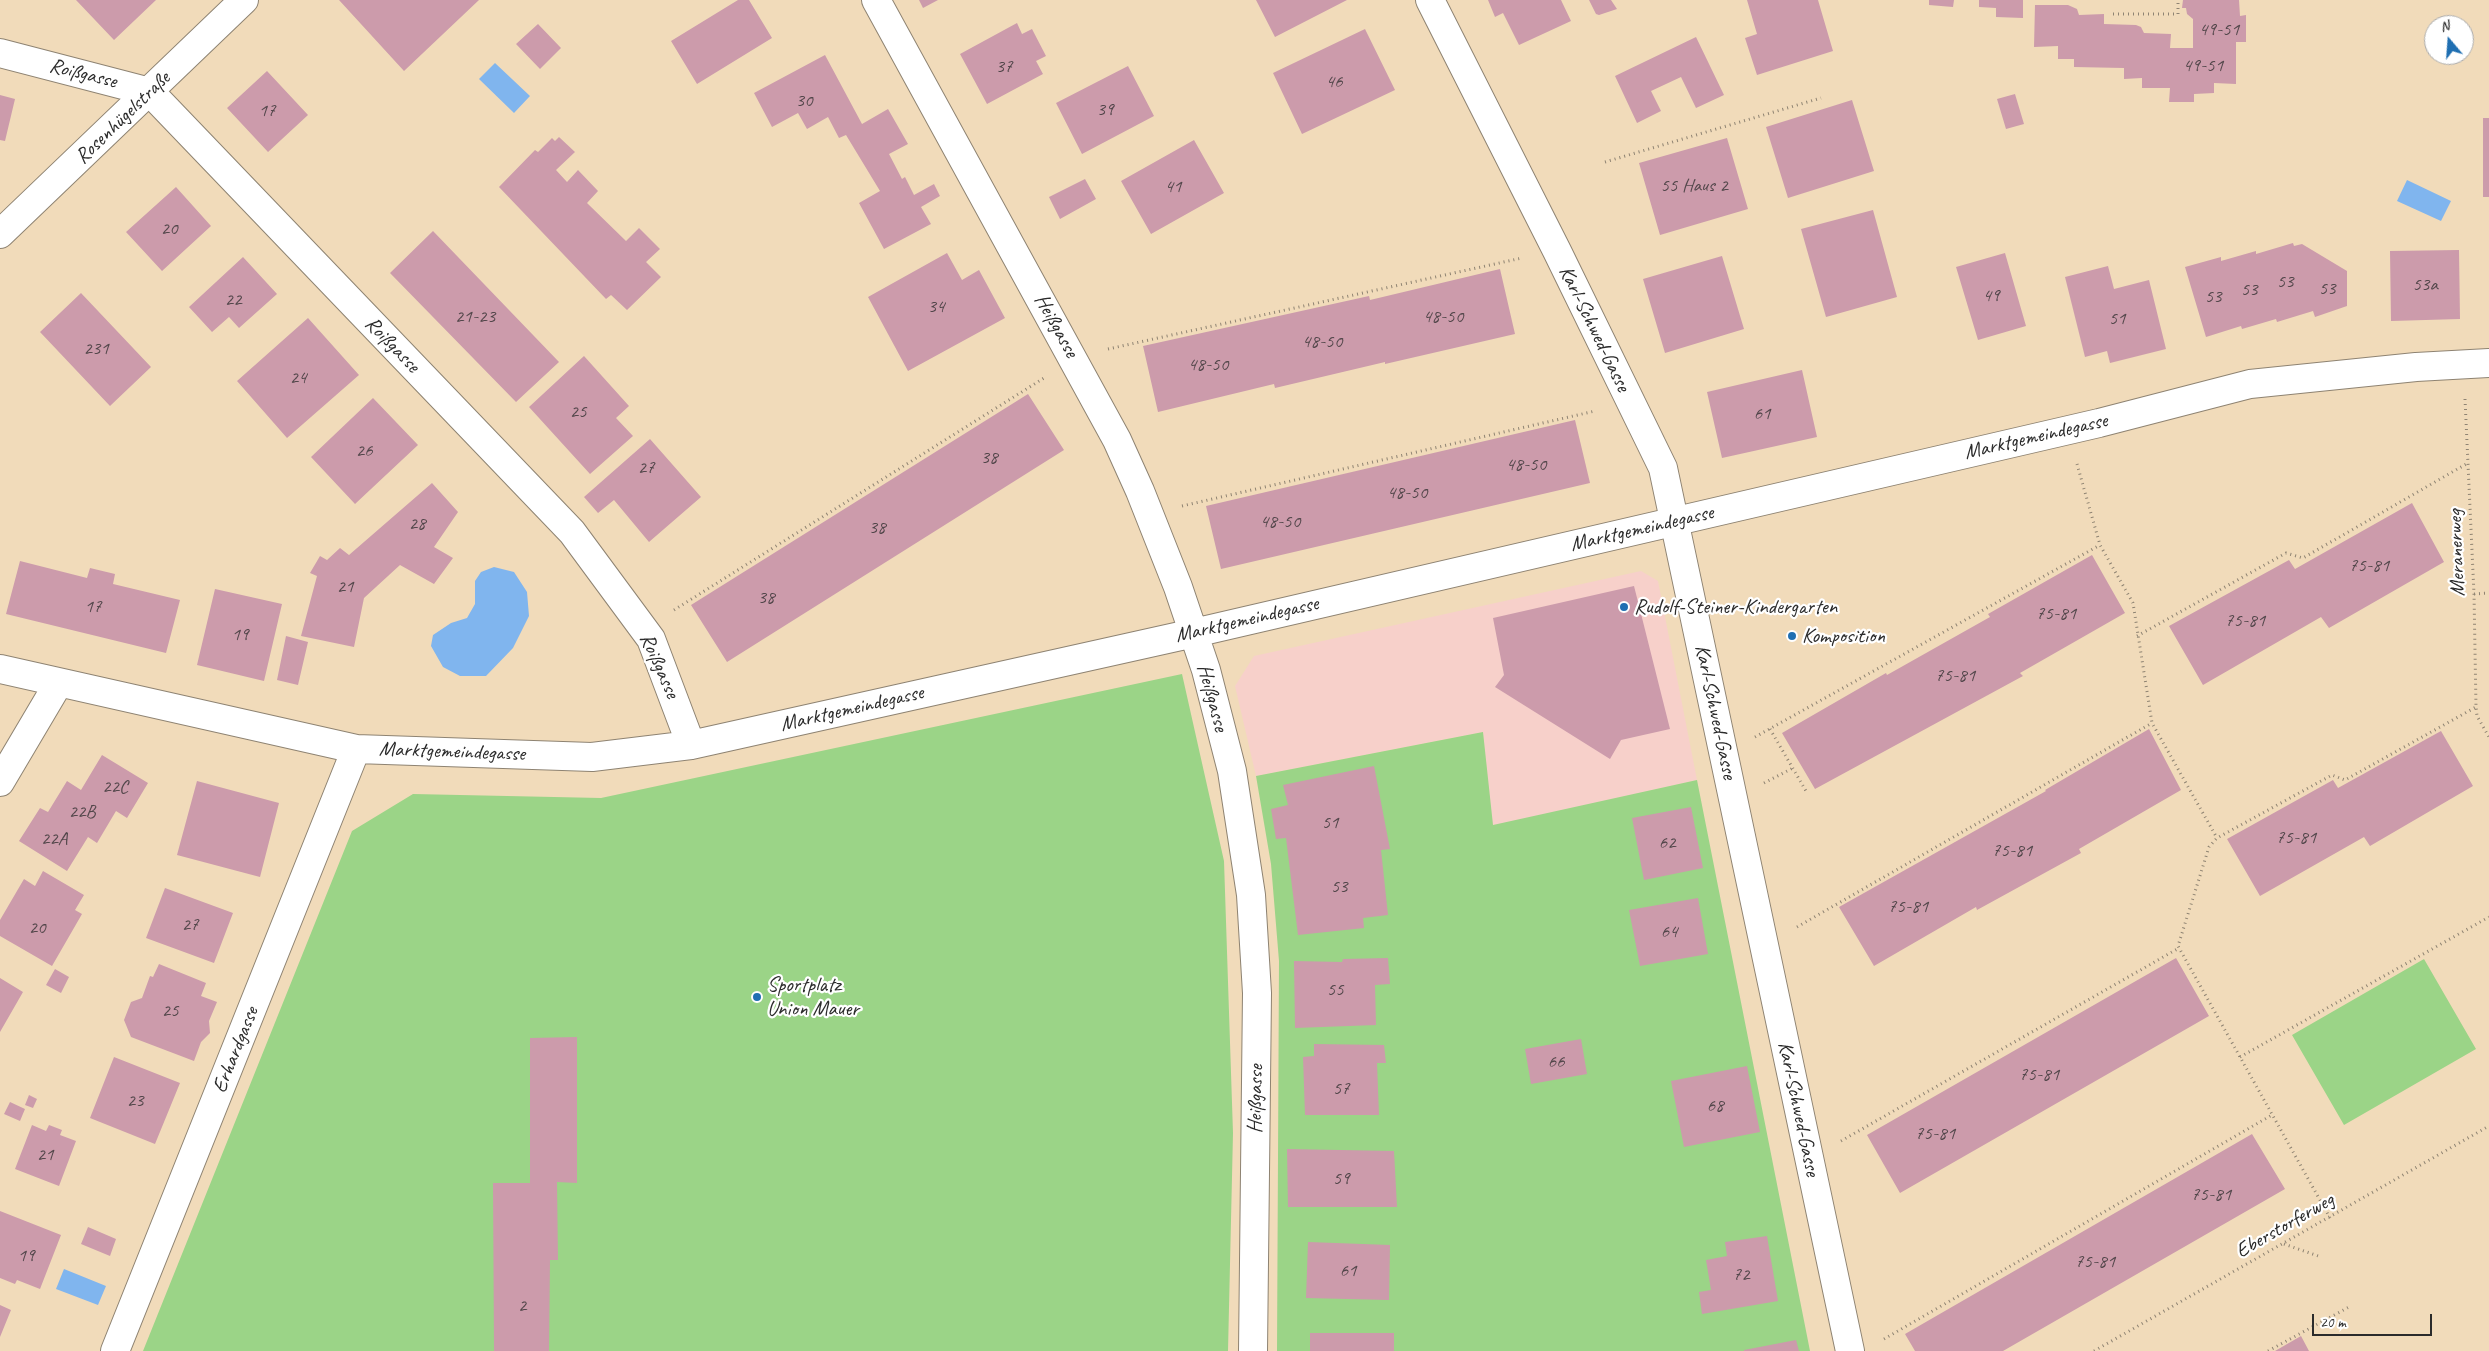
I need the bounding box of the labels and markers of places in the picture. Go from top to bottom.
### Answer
place label: Rudolf-Steiner-Kindergarten [1634,594,1837,620]
marker: Rudolf-Steiner-Kindergarten [1618,601,1630,613]
place label: Komposition [1802,623,1885,649]
marker: Komposition [1786,630,1798,642]
place label: Sportplatz Union Mauer [767,972,859,1022]
marker: Sportplatz Union Mauer [751,991,763,1003]

